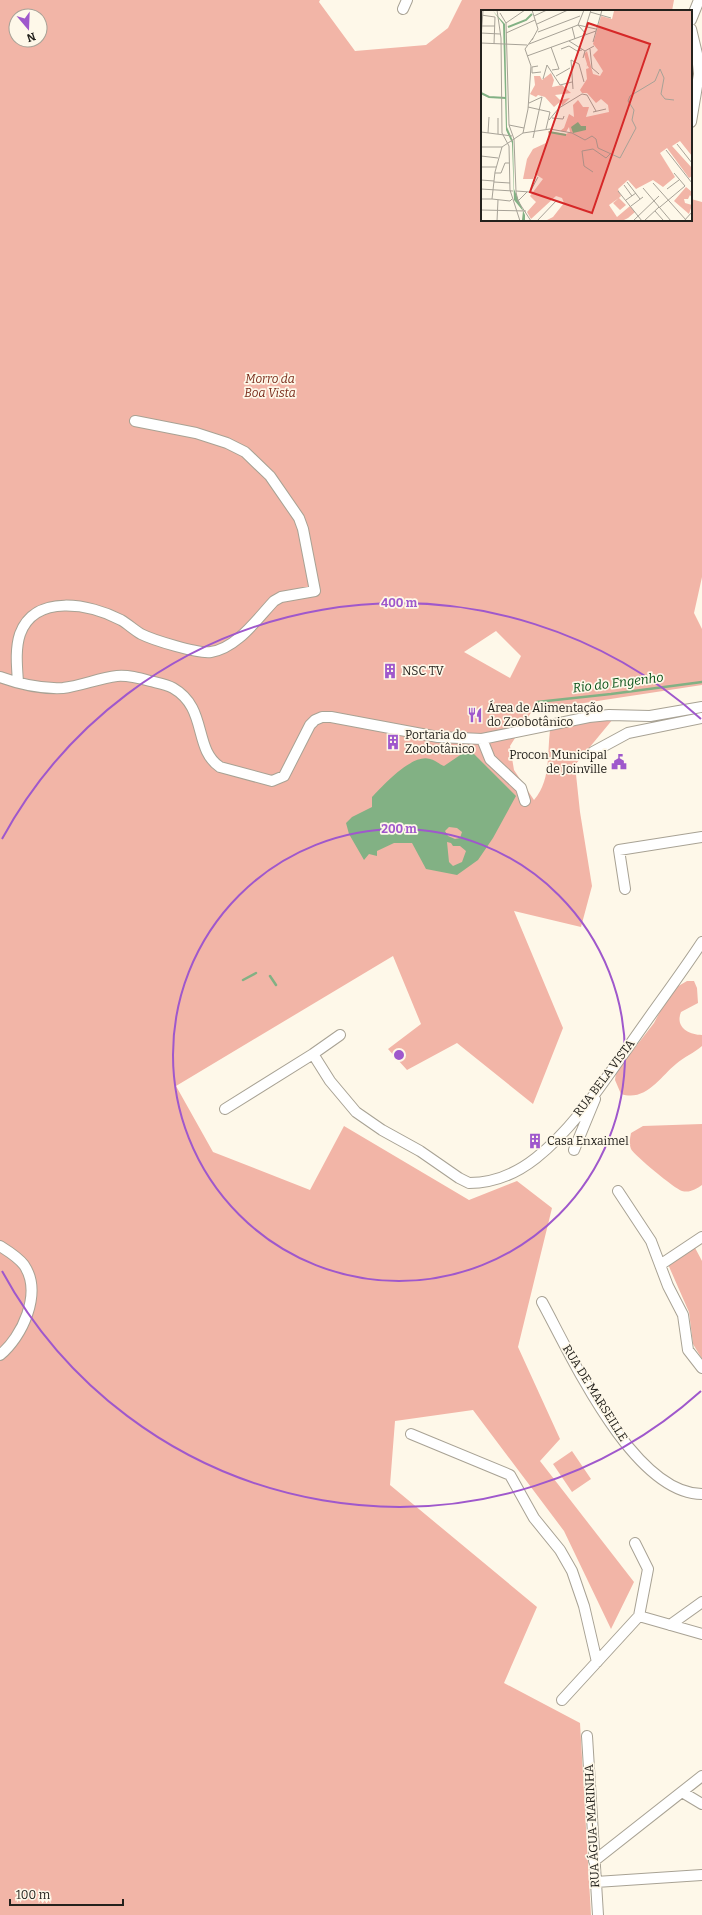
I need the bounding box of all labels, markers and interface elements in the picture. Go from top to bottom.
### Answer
north arrow [8,8,48,48]
inset map [481,10,692,221]
text: N [24,29,37,45]
park label: Morro da Boa Vista [244,372,296,400]
text: 400 m [381,596,418,610]
building icon: NSC TV [381,662,399,680]
place label: NSC TV [402,664,444,678]
water label: Rio do Engenho [572,669,664,695]
place label: Área de Alimentação do Zoobotânico [487,700,603,729]
restaurant icon: Área de Alimentação do Zoobotânico [466,706,484,724]
place label: Portaria do Zoobotânico [405,728,475,756]
building icon: Portaria do Zoobotânico [384,733,402,751]
place label: Procon Municipal de Joinville [509,748,608,776]
public building icon: Procon Municipal de Joinville [610,753,628,771]
text: 200 m [381,822,417,836]
street label: RUA BELA VISTA [571,1036,638,1119]
centre of rings [392,1048,406,1062]
building icon: Casa Enxaimel [526,1132,544,1150]
place label: Casa Enxaimel [547,1134,629,1148]
street label: RUA DE MARSEILLE [560,1342,630,1444]
street label: RUA ÁGUA-MARINHA [581,1763,602,1888]
scale bar [10,1881,123,1907]
text: 100 m [16,1888,51,1902]

